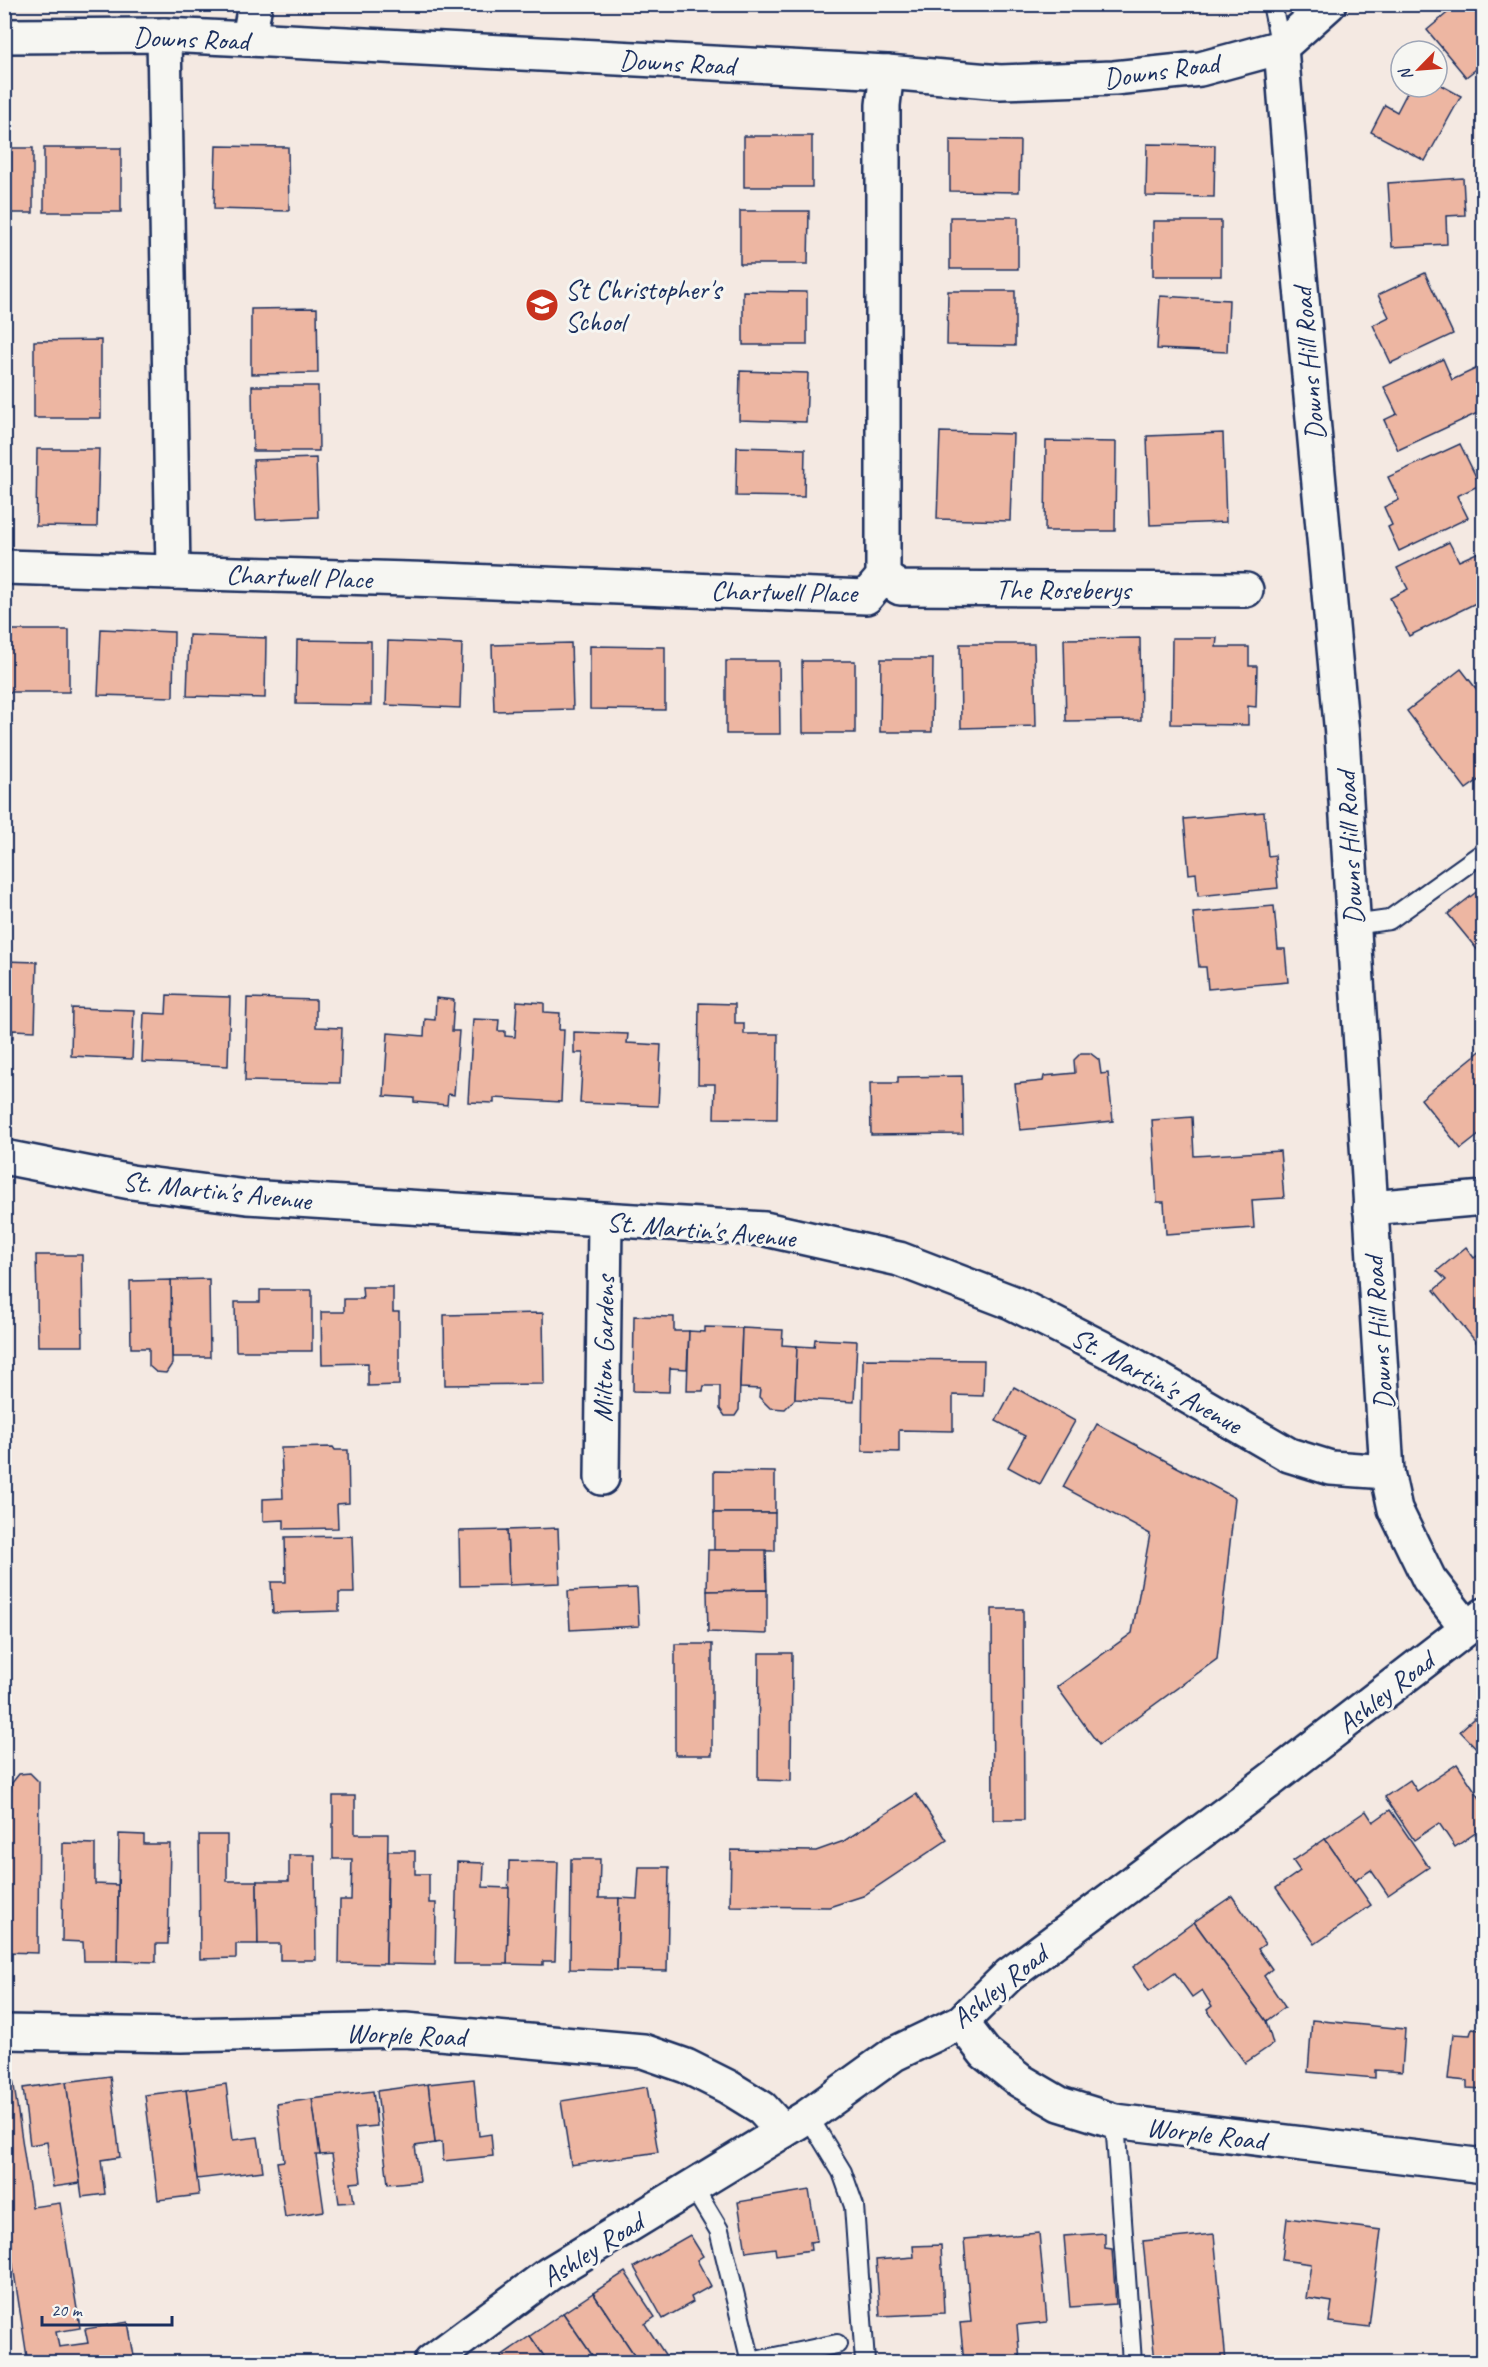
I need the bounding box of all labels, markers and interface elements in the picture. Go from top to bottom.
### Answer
street label: Downs Road [133,19,253,58]
north arrow [1389,39,1449,99]
street label: Downs Road [618,42,740,83]
street label: Downs Road [1101,45,1225,96]
text: N [1394,63,1417,84]
place label: St Christopher's School [565,272,723,339]
street label: Downs Hill Road [1284,282,1333,442]
school or university icon: St Christopher's School [524,287,560,323]
street label: Chartwell Place [225,556,374,597]
street label: The Roseberys [995,572,1133,607]
street label: Chartwell Place [711,573,859,610]
street label: Downs Hill Road [1328,766,1371,926]
street label: St. Martin's Avenue [121,1163,315,1218]
street label: St. Martin's Avenue [605,1204,799,1255]
street label: Downs Hill Road [1355,1251,1401,1411]
street label: Milton Gardens [585,1273,622,1422]
street label: St. Martin's Avenue [1065,1319,1250,1443]
street label: Ashley Road [1330,1641,1444,1741]
street label: Ashley Road [944,1935,1057,2036]
street label: Worple Road [346,2015,470,2054]
street label: Worple Road [1145,2109,1271,2159]
street label: Ashley Road [535,2202,653,2294]
scale bar [42,2289,172,2327]
text: 20 m [51,2299,84,2321]

